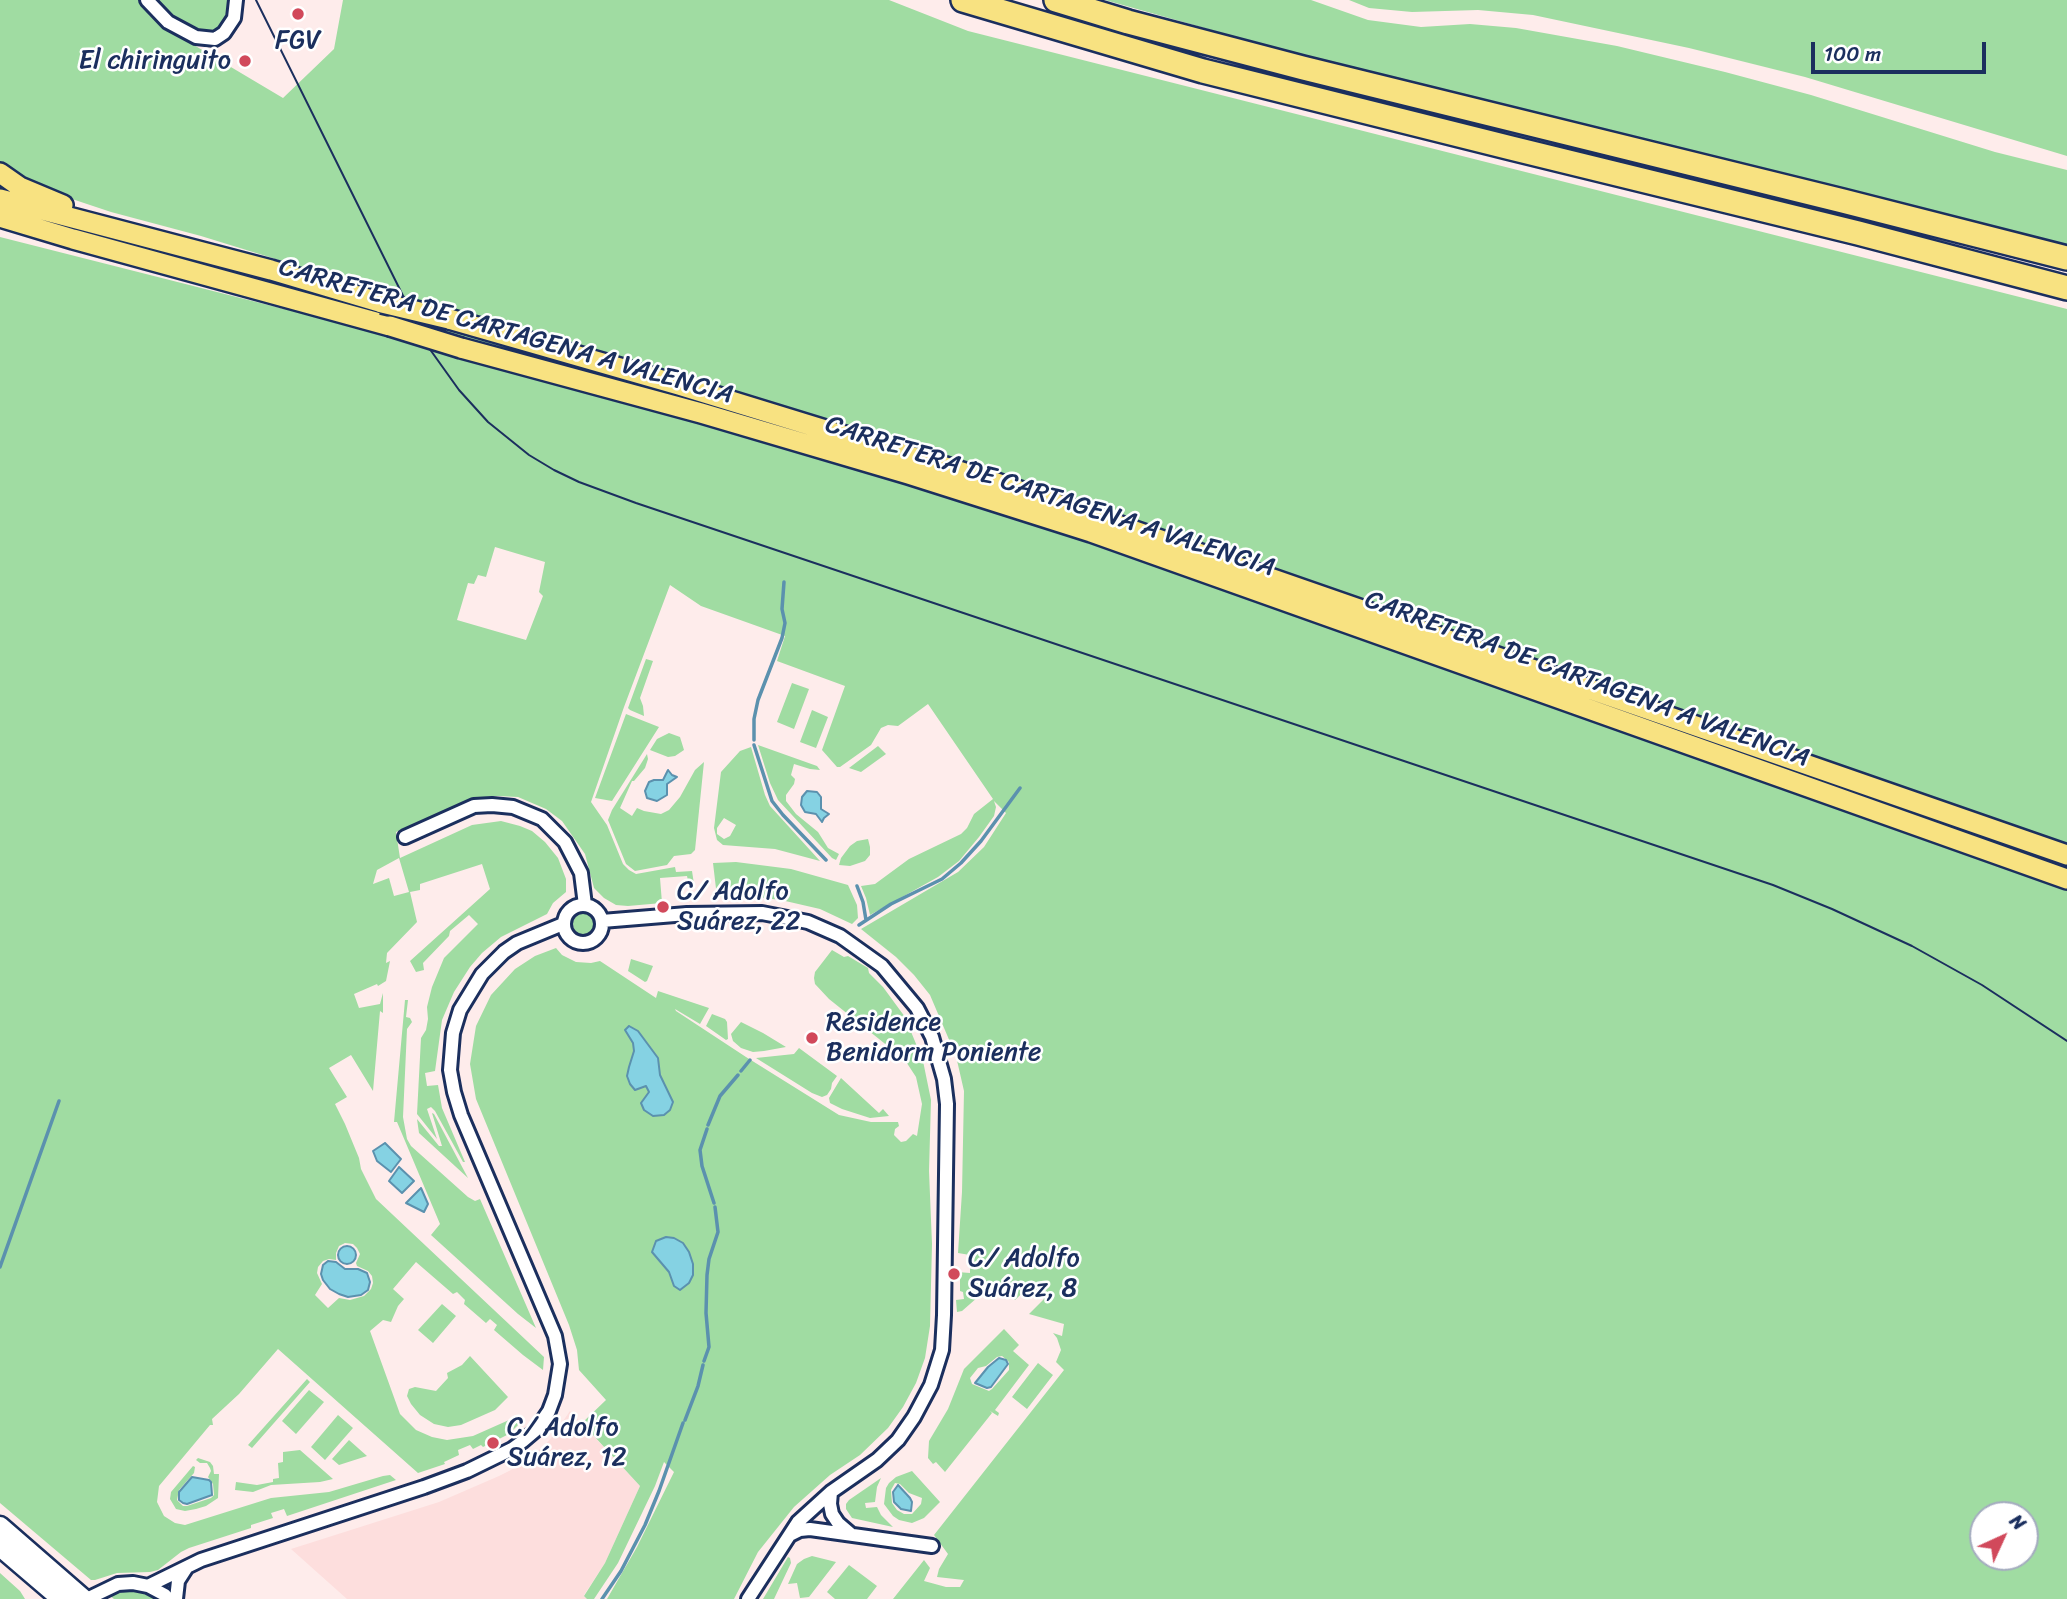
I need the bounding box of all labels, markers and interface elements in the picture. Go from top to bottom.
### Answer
marker: FGV [290,6,306,22]
place label: FGV [275,25,321,57]
scale bar [1815,28,1990,72]
text: 100 m [1824,35,1881,73]
place label: El chiringuito [79,45,231,77]
marker: El chiringuito [237,53,253,69]
street label: CARRETERA DE CARTAGENA A VALENCIA [275,252,737,412]
street label: CARRETERA DE CARTAGENA A VALENCIA [821,409,1279,585]
street label: CARRETERA DE CARTAGENA A VALENCIA [1360,585,1814,775]
place label: C/ Adolfo Suárez, 22 [677,876,800,938]
marker: C/ Adolfo Suárez, 22 [655,899,671,915]
place label: Résidence Benidorm Poniente [826,1007,1041,1068]
marker: Résidence Benidorm Poniente [804,1030,820,1046]
place label: C/ Adolfo Suárez, 8 [968,1243,1080,1304]
marker: C/ Adolfo Suárez, 8 [946,1266,962,1282]
place label: C/ Adolfo Suárez, 12 [507,1412,627,1474]
marker: C/ Adolfo Suárez, 12 [485,1435,501,1451]
north arrow [1969,1501,2039,1571]
text: N [2001,1506,2034,1539]

